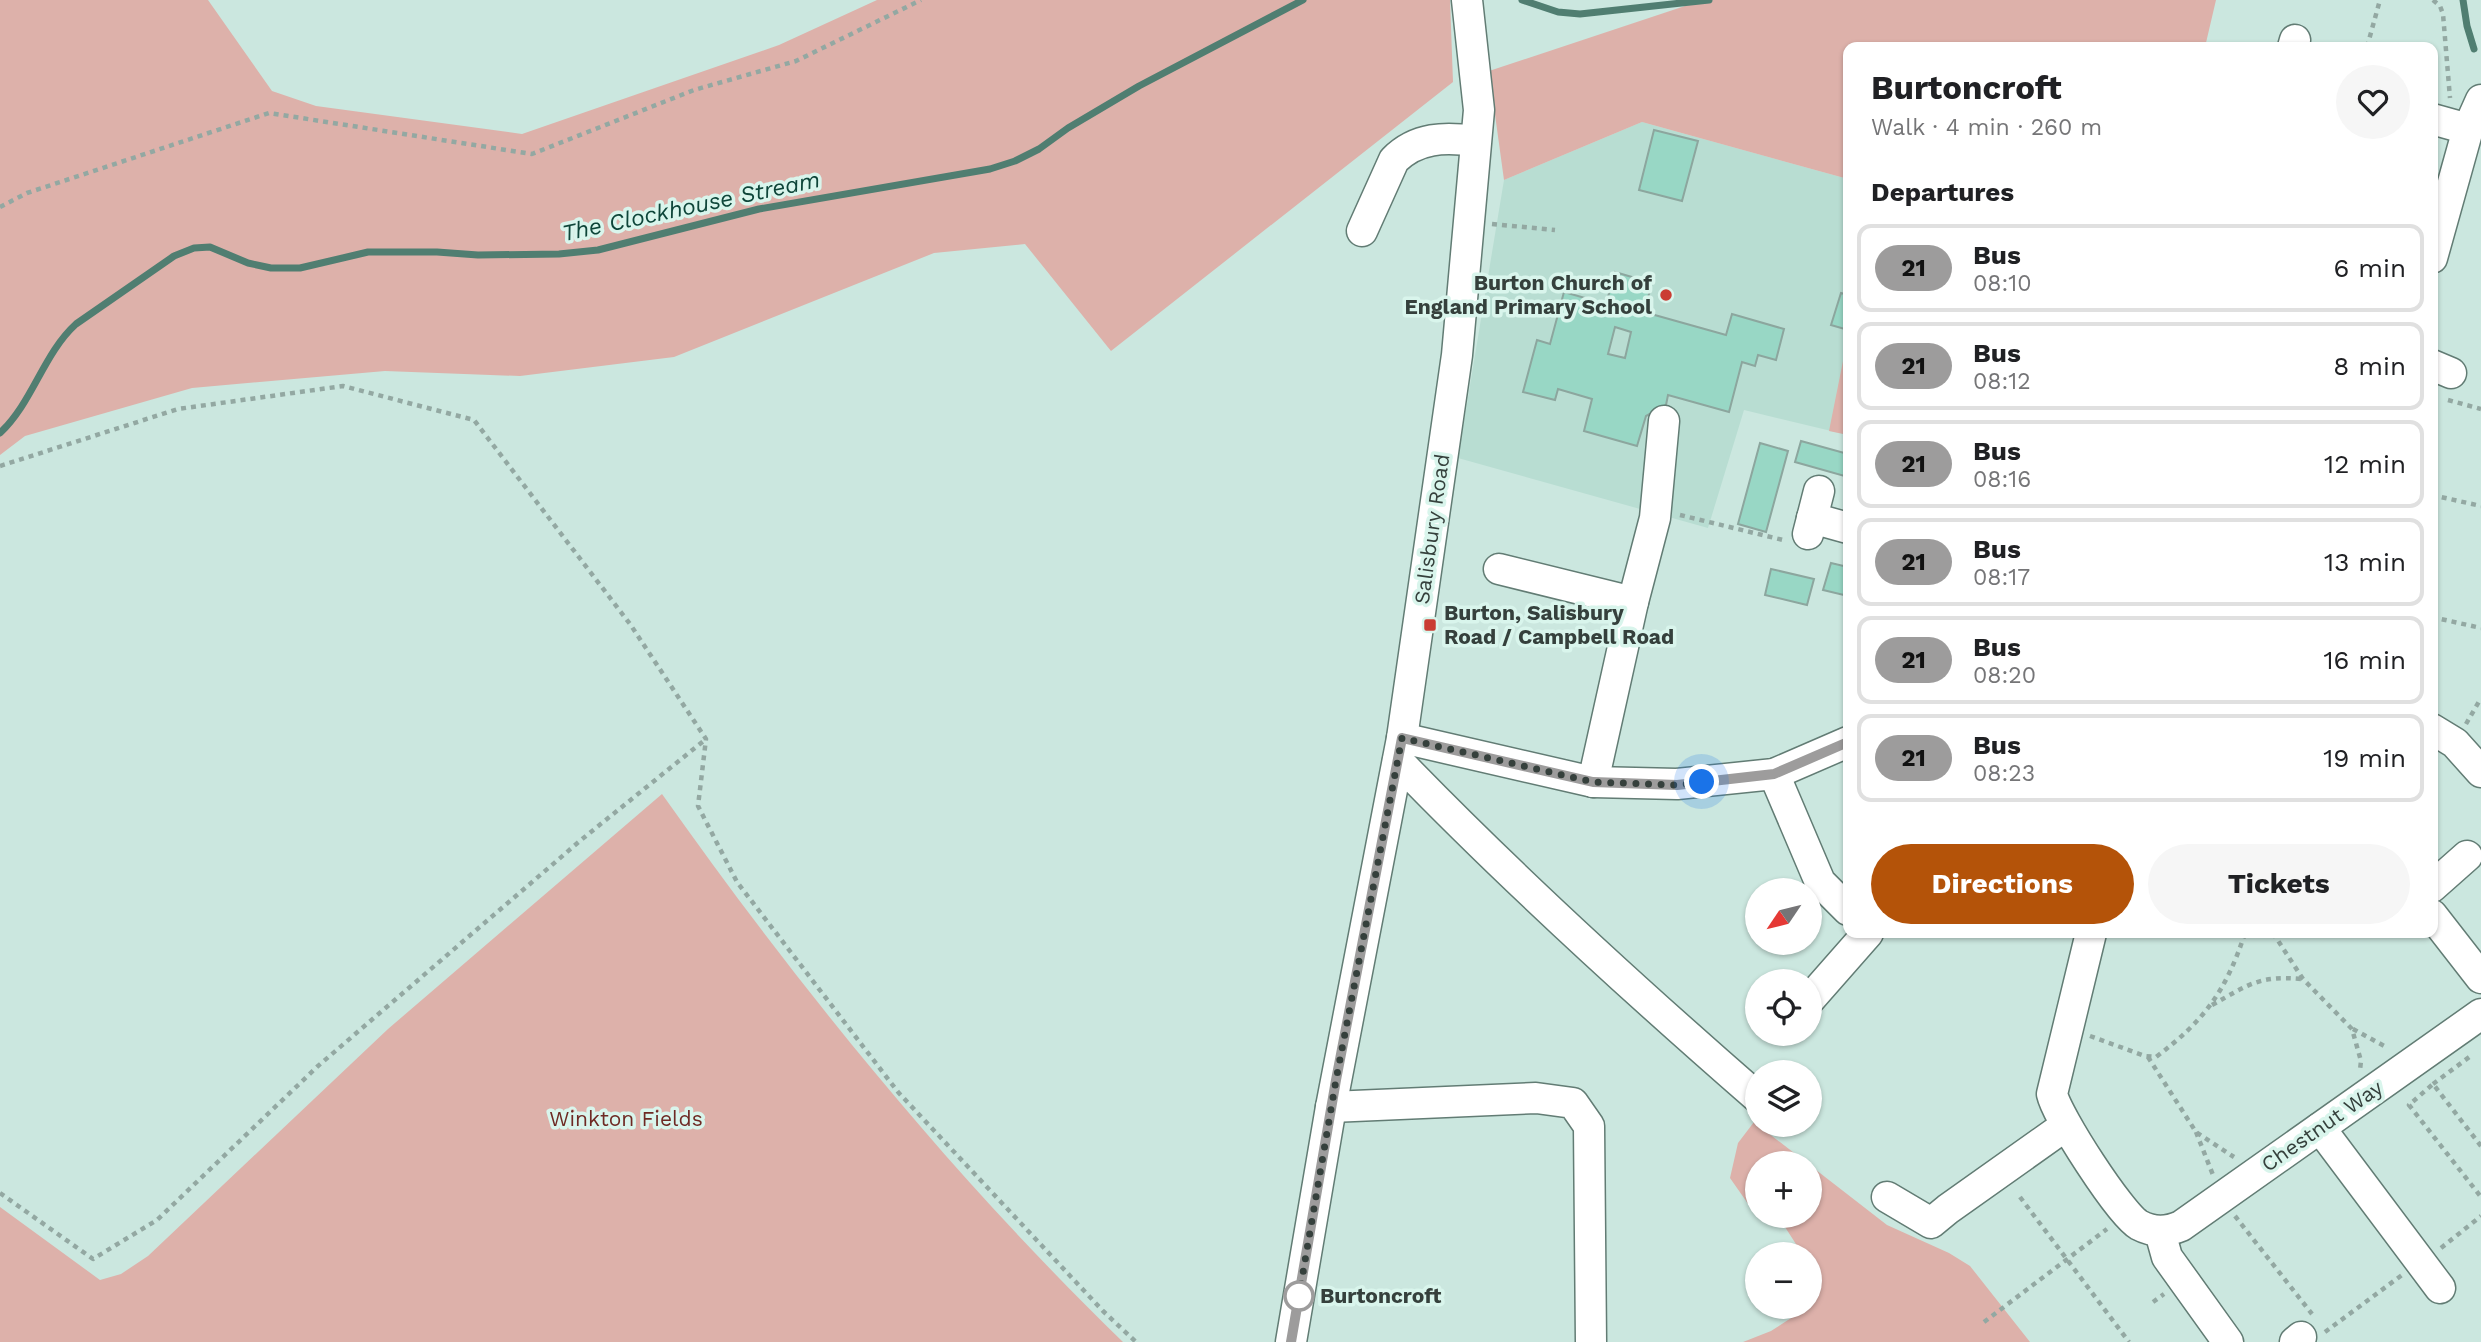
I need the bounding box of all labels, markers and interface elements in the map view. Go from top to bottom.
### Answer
button: heart [2336,65,2410,139]
text: Burtoncroft [1871,68,2062,107]
text: Walk · 4 min · 260 m [1871,114,2102,141]
water label: The Clockhouse Stream [560,166,823,247]
text: Departures [1871,177,2014,207]
text: Bus [1973,240,2021,270]
text: 6 min [2334,253,2406,283]
text: 21 [1901,254,1926,282]
place label: Burton Church of England Primary School [1405,270,1652,319]
text: 08:10 [1973,270,2032,297]
marker: Burton Church of England Primary School [1658,287,1674,303]
text: Bus [1973,338,2021,368]
text: 8 min [2333,351,2406,381]
text: 21 [1901,352,1926,380]
text: 08:12 [1973,368,2031,395]
text: Bus [1973,436,2021,466]
text: 12 min [2324,449,2406,479]
text: 21 [1901,450,1926,478]
street label: Salisbury Road [1409,452,1454,606]
text: 08:16 [1973,466,2031,493]
text: Bus [1973,534,2021,564]
text: 13 min [2324,547,2406,577]
text: 21 [1901,548,1926,576]
text: 08:17 [1973,564,2030,591]
place label: Burton, Salisbury Road / Campbell Road [1444,600,1674,649]
marker: Burton, Salisbury Road / Campbell Road [1422,617,1438,633]
text: Bus [1973,632,2021,662]
text: 16 min [2323,645,2406,675]
text: 21 [1901,646,1926,674]
text: 08:20 [1973,662,2036,689]
text: Bus [1973,730,2021,760]
text: 19 min [2323,743,2406,773]
text: 21 [1901,744,1926,772]
text: 08:23 [1973,760,2035,787]
your location [1684,764,1719,799]
button: Directions [1871,844,2134,924]
button: Tickets [2148,844,2410,924]
north arrow [1745,878,1822,956]
map controls [1745,878,1822,1319]
button: locate [1745,969,1822,1046]
button: layers [1745,1060,1822,1137]
street label: Chestnut Way [2256,1074,2387,1177]
park label: Winkton Fields [549,1106,703,1131]
button: + [1745,1151,1822,1228]
button: − [1745,1242,1822,1319]
marker: Burtoncroft [1284,1281,1314,1311]
place label: Burtoncroft [1320,1283,1441,1308]

